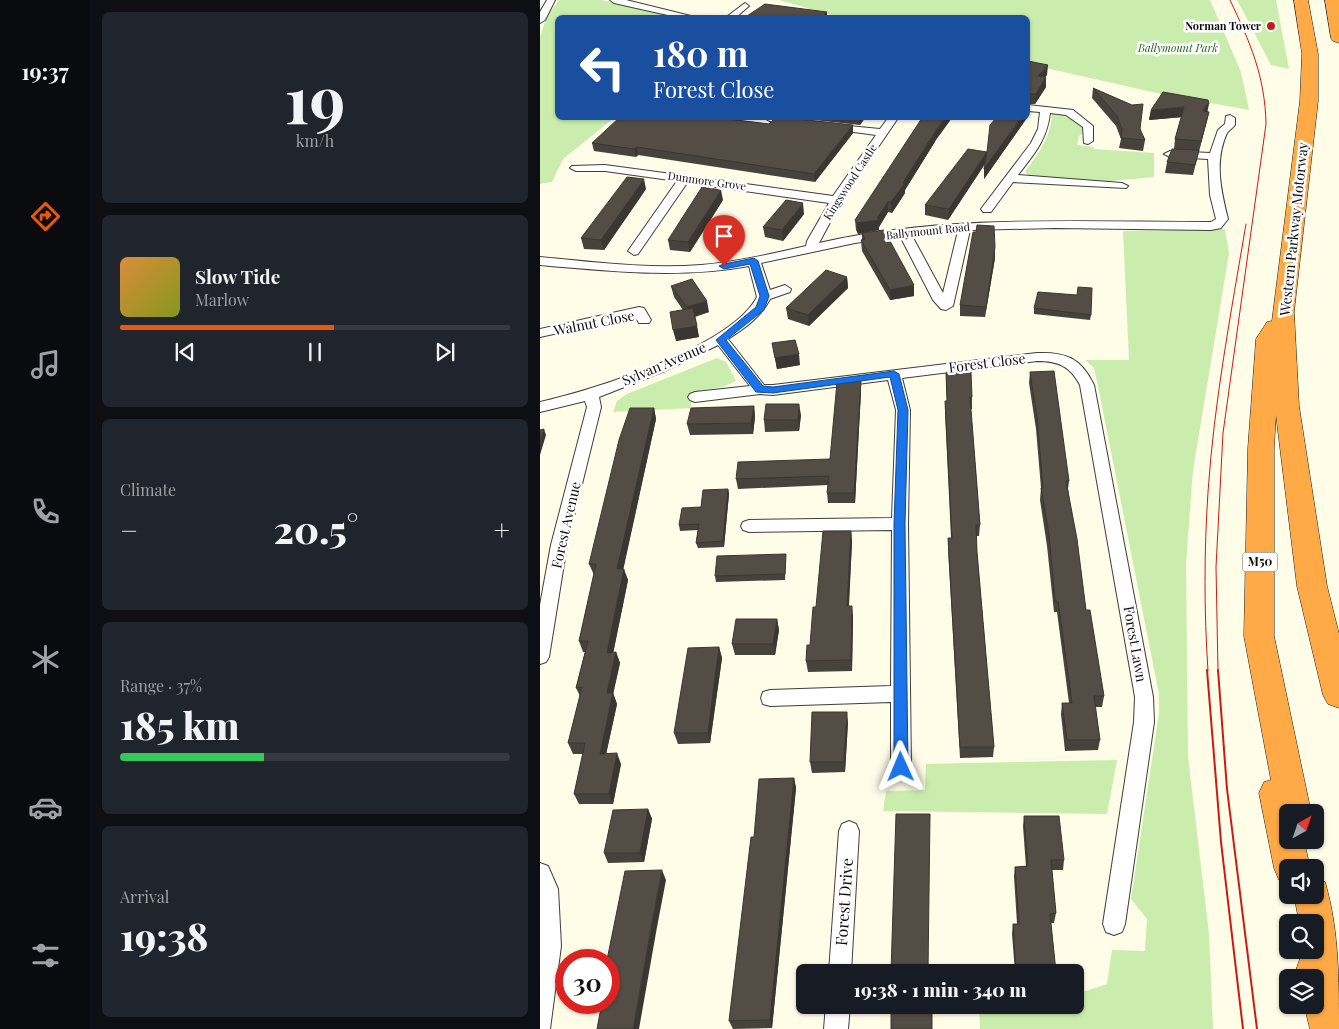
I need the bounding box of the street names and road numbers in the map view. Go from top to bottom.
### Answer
street label: Kingswood Castle [819,141,880,223]
street label: Western Parkway Motorway [1275,141,1312,318]
street label: Dunmore Grove [667,168,748,193]
street label: Ballymount Road [885,219,971,242]
street label: Walnut Close [551,305,636,340]
street label: Sylvan Avenue [619,337,709,390]
street label: Forest Close [947,348,1026,377]
street label: Forest Avenue [546,480,585,570]
road number: M50 [1242,552,1278,572]
street label: Forest Lawn [1119,604,1152,684]
street label: Forest Drive [830,857,857,947]

